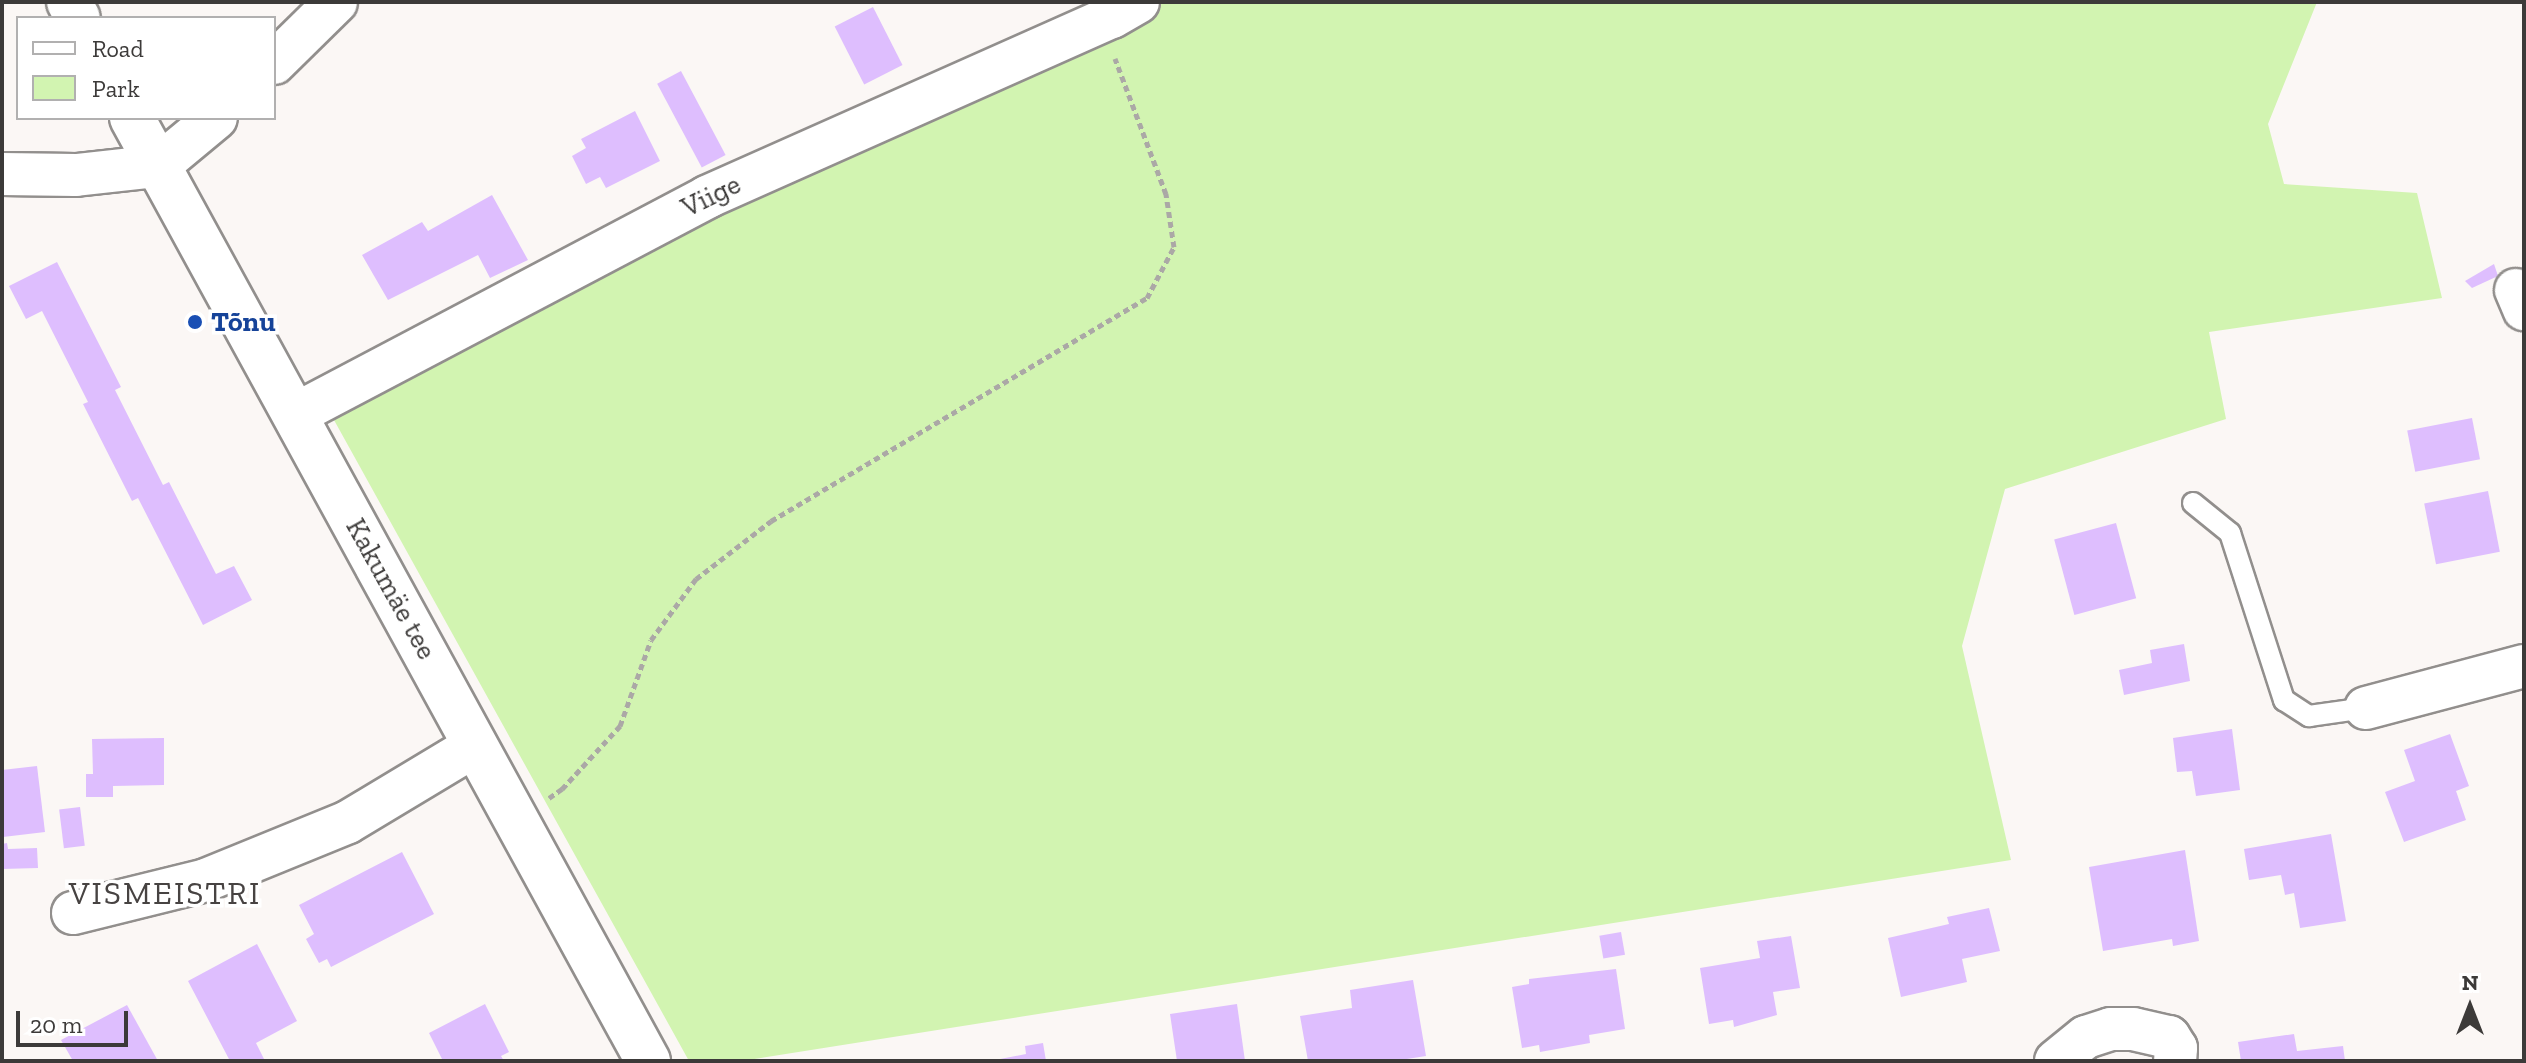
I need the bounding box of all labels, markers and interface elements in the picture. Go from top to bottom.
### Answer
legend [16,16,276,120]
text: Road [92,34,144,63]
text: Park [92,74,140,103]
street label: Viige [676,167,746,225]
place label: Tõnu [211,305,276,339]
marker: Tõnu [186,313,204,331]
street label: Kakumäe tee [339,513,443,665]
district label: VISMEISTRI [69,874,261,912]
north arrow [2430,967,2510,1047]
text: N [2462,969,2478,996]
scale bar [20,995,132,1045]
text: 20 m [30,1010,82,1039]

